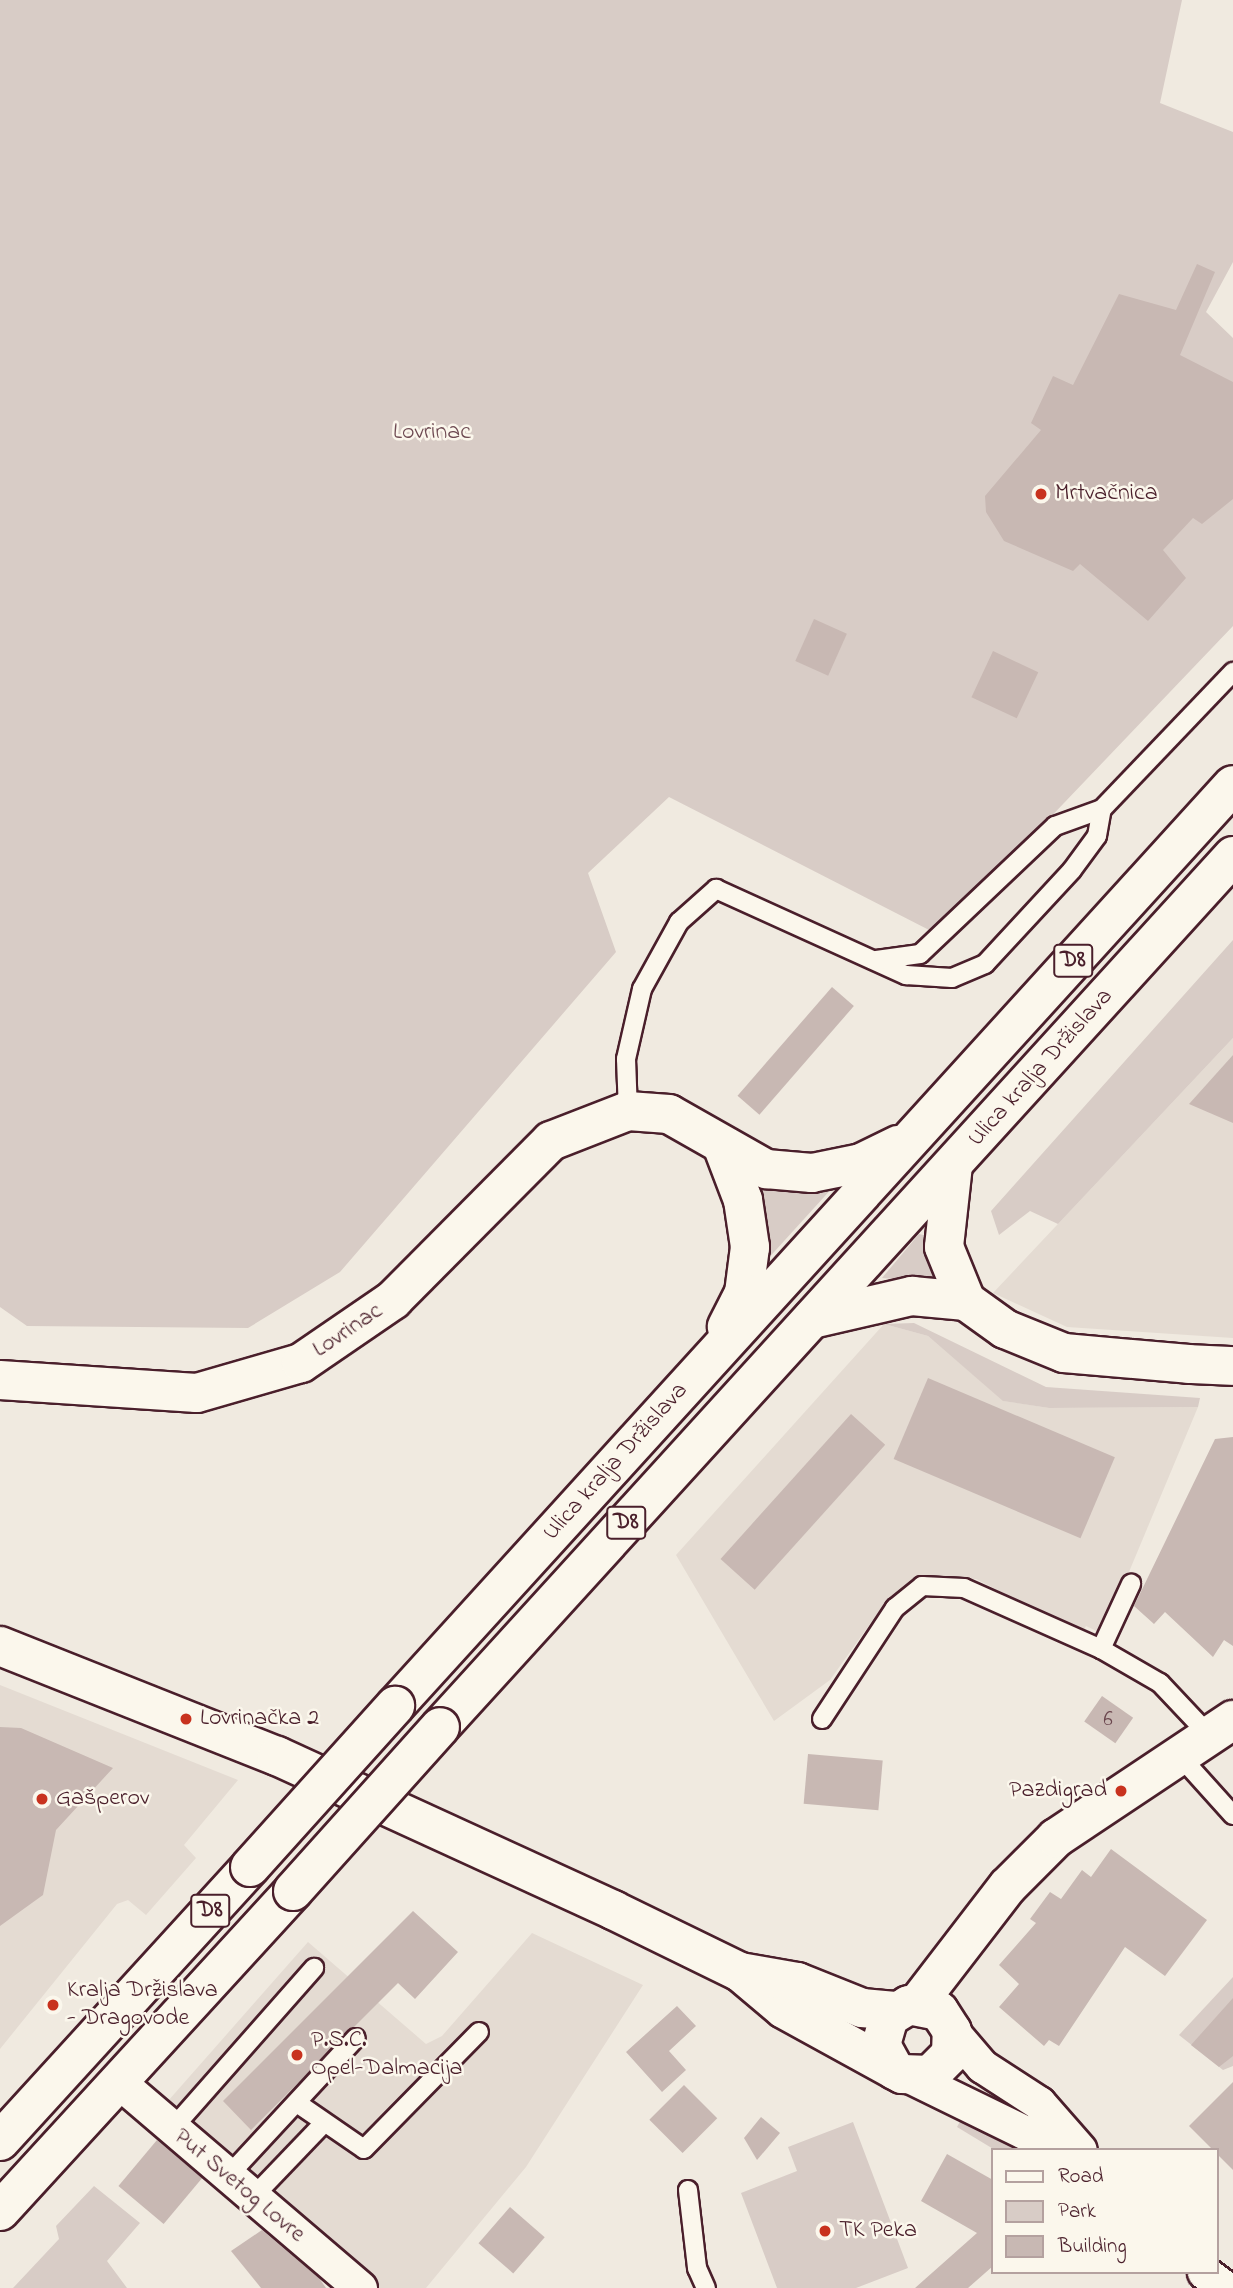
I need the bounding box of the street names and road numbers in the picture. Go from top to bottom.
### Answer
road number: D8 [1052,942,1094,980]
street label: Ulica kralja Držislava [962,983,1120,1153]
street label: Lovrinac [308,1297,388,1365]
street label: Ulica kralja Držislava [537,1377,695,1547]
road number: D8 [605,1504,647,1542]
road number: D8 [189,1892,231,1930]
street label: Put Svetog Lovre [168,2123,310,2249]

